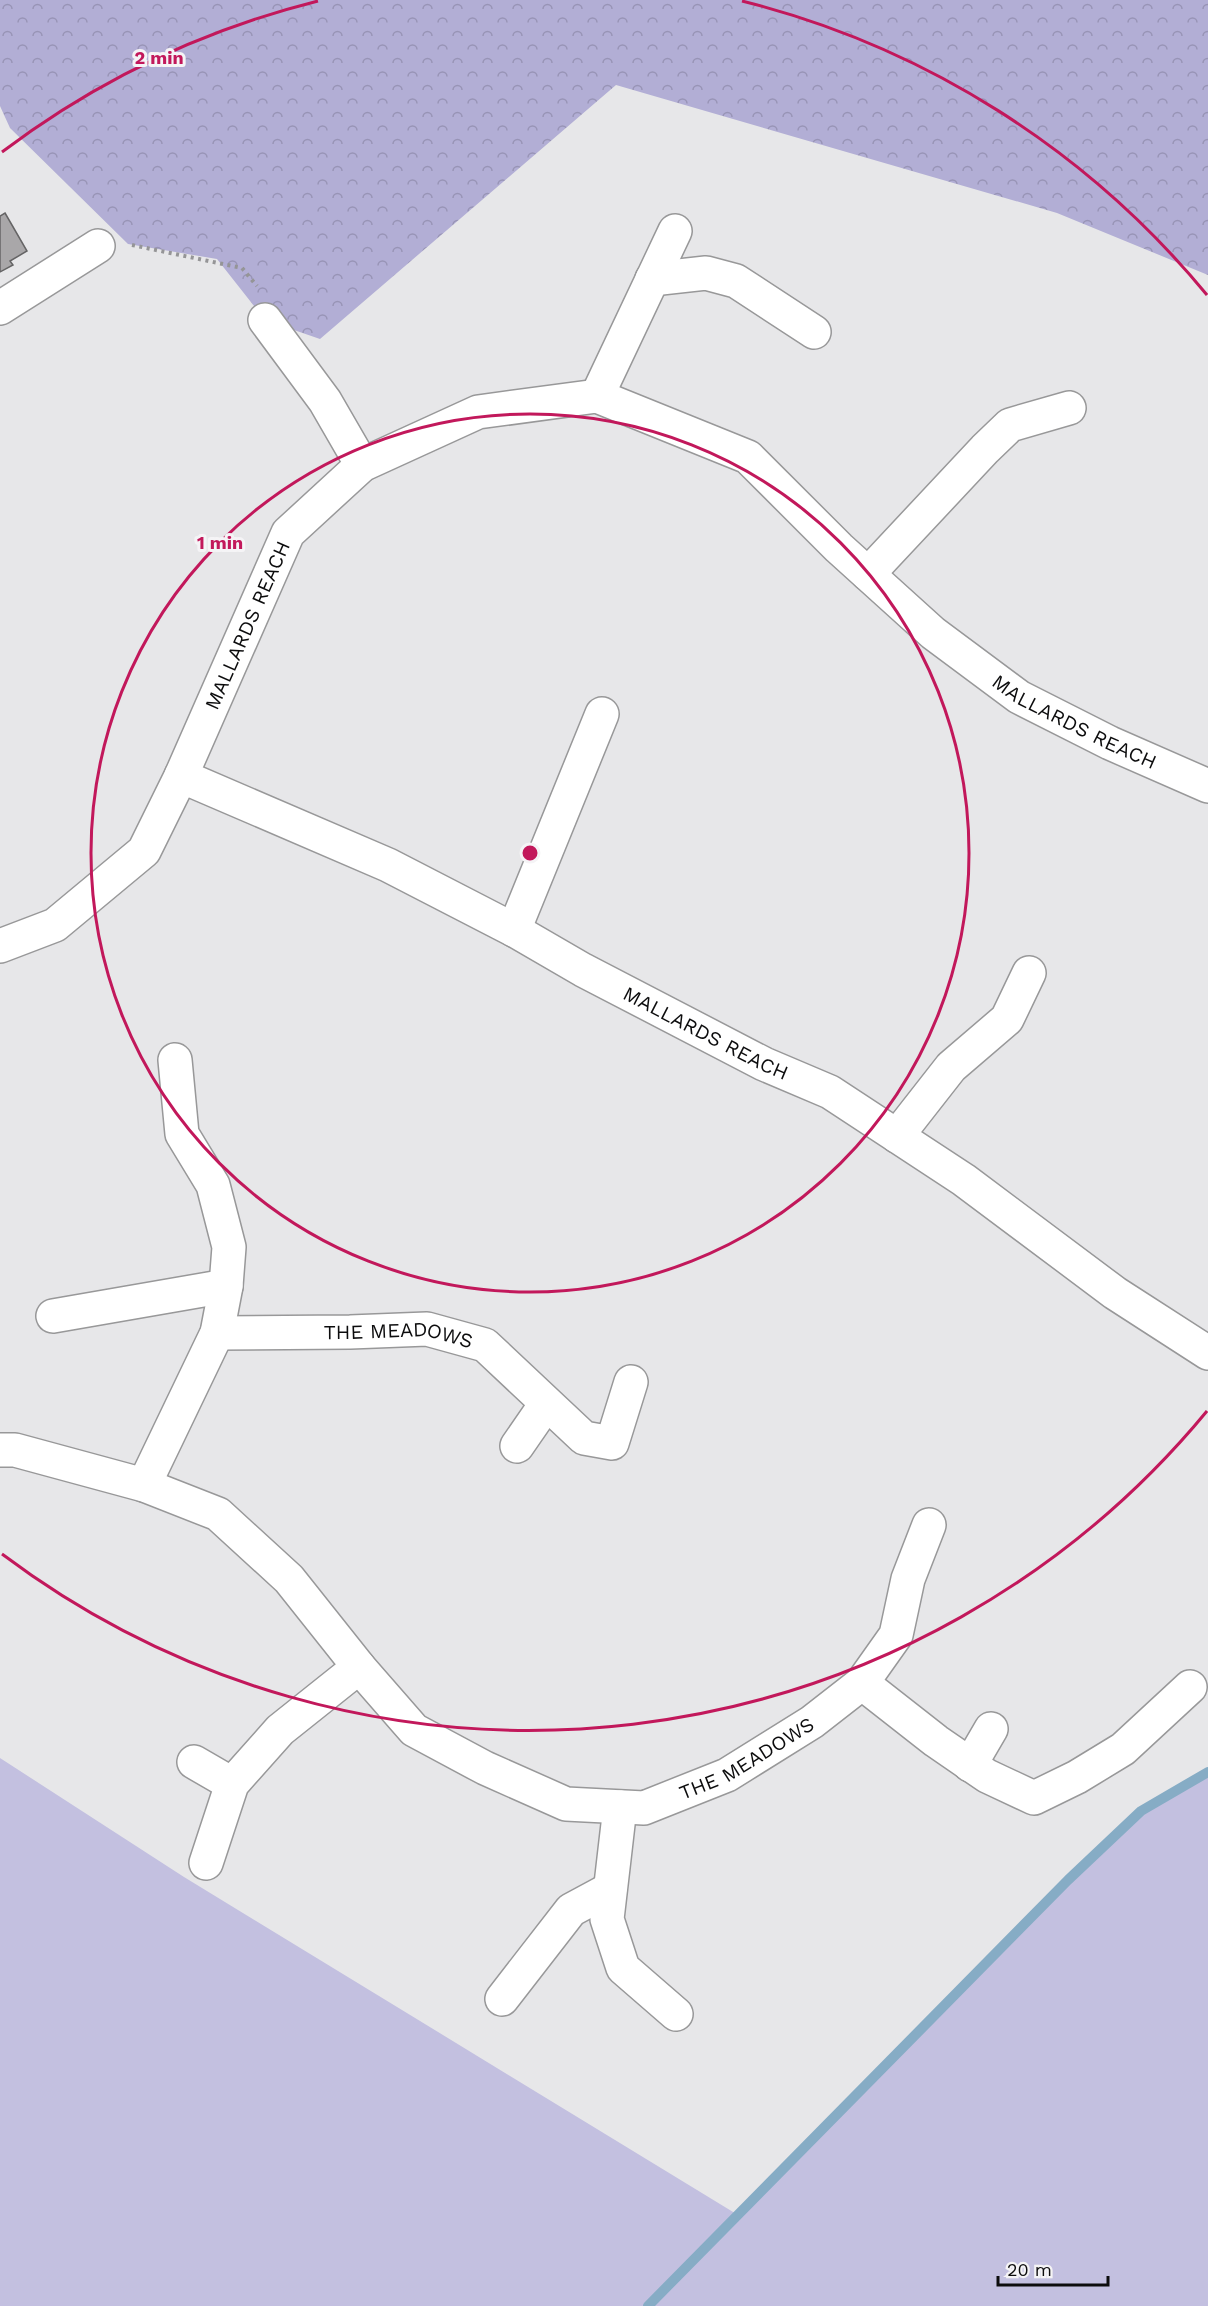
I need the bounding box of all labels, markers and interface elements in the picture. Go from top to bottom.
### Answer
text: 2 min [134,47,184,68]
text: 1 min [197,532,243,553]
street label: MALLARDS REACH [200,537,295,713]
street label: MALLARDS REACH [987,669,1160,774]
centre of rings [520,843,540,863]
street label: MALLARDS REACH [619,981,792,1085]
street label: THE MEADOWS [324,1317,476,1353]
street label: THE MEADOWS [676,1712,818,1805]
scale bar [998,2249,1108,2287]
text: 20 m [1007,2259,1052,2280]

